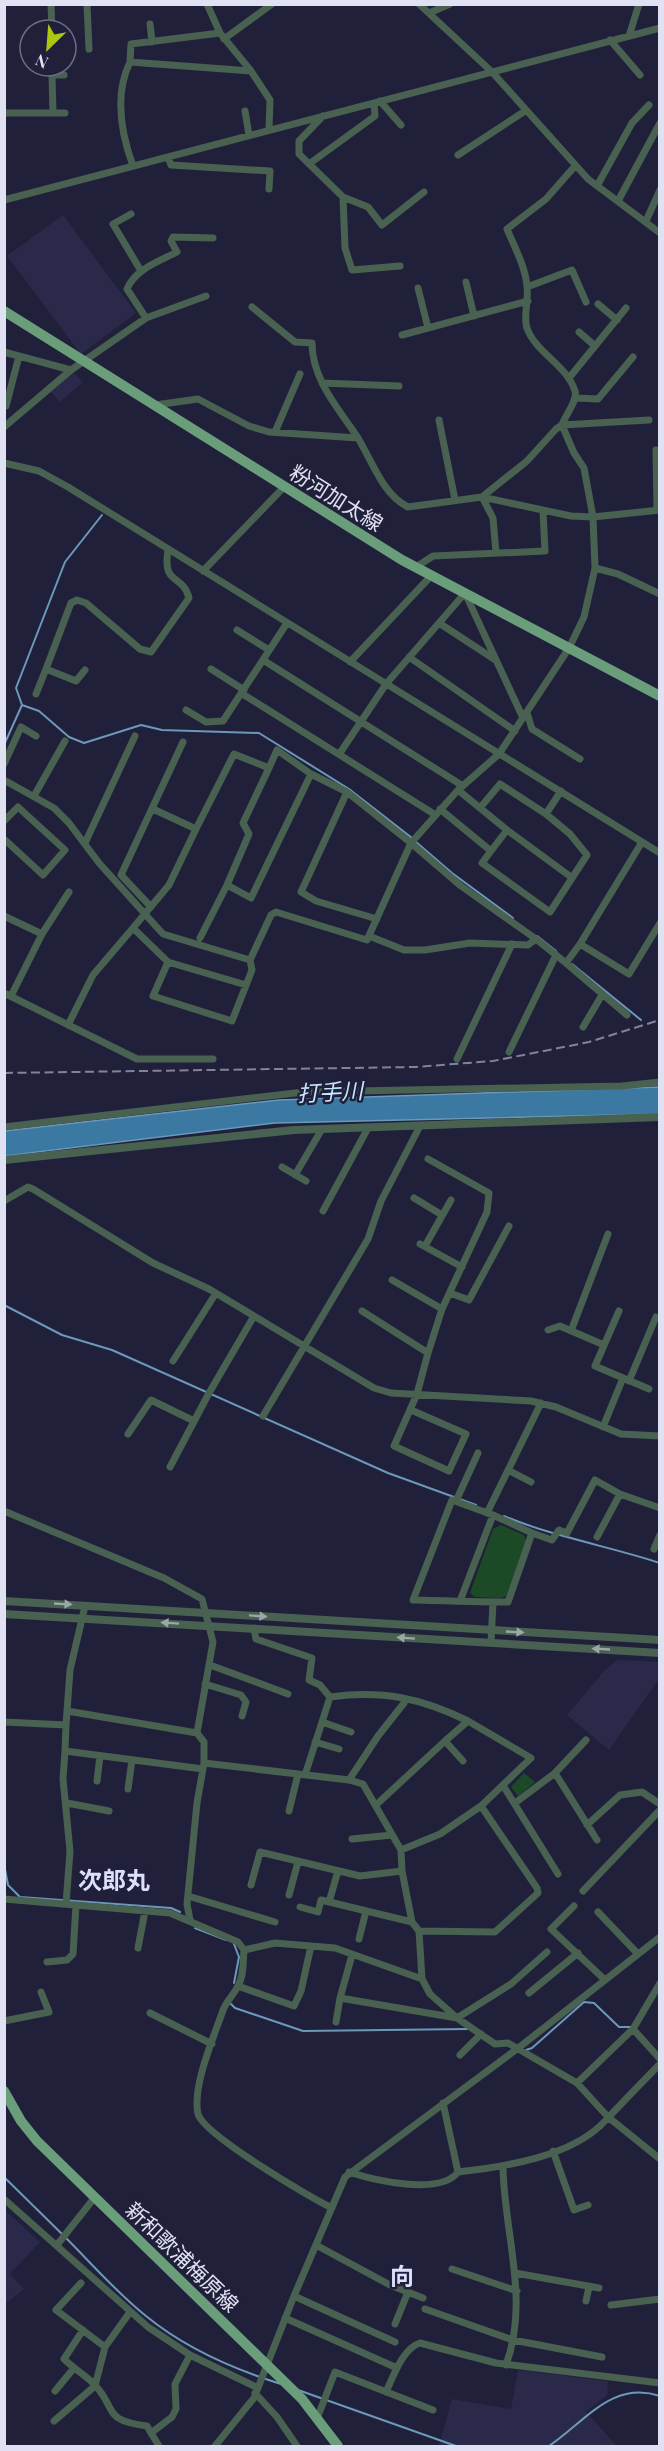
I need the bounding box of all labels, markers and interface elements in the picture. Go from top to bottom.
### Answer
north arrow [18,18,78,78]
text: N [31,50,51,74]
street label: 粉河加太線 [285,457,389,537]
water label: 打手川 [296,1074,366,1108]
one-way arrow [53,1600,72,1609]
one-way arrow [248,1611,267,1620]
one-way arrow [160,1619,179,1628]
one-way arrow [506,1627,525,1636]
one-way arrow [397,1633,416,1642]
one-way arrow [592,1645,611,1654]
district label: 次郎丸 [78,1863,150,1895]
street label: 新和歌浦梅原線 [120,2195,246,2317]
district label: 向 [390,2259,414,2291]

